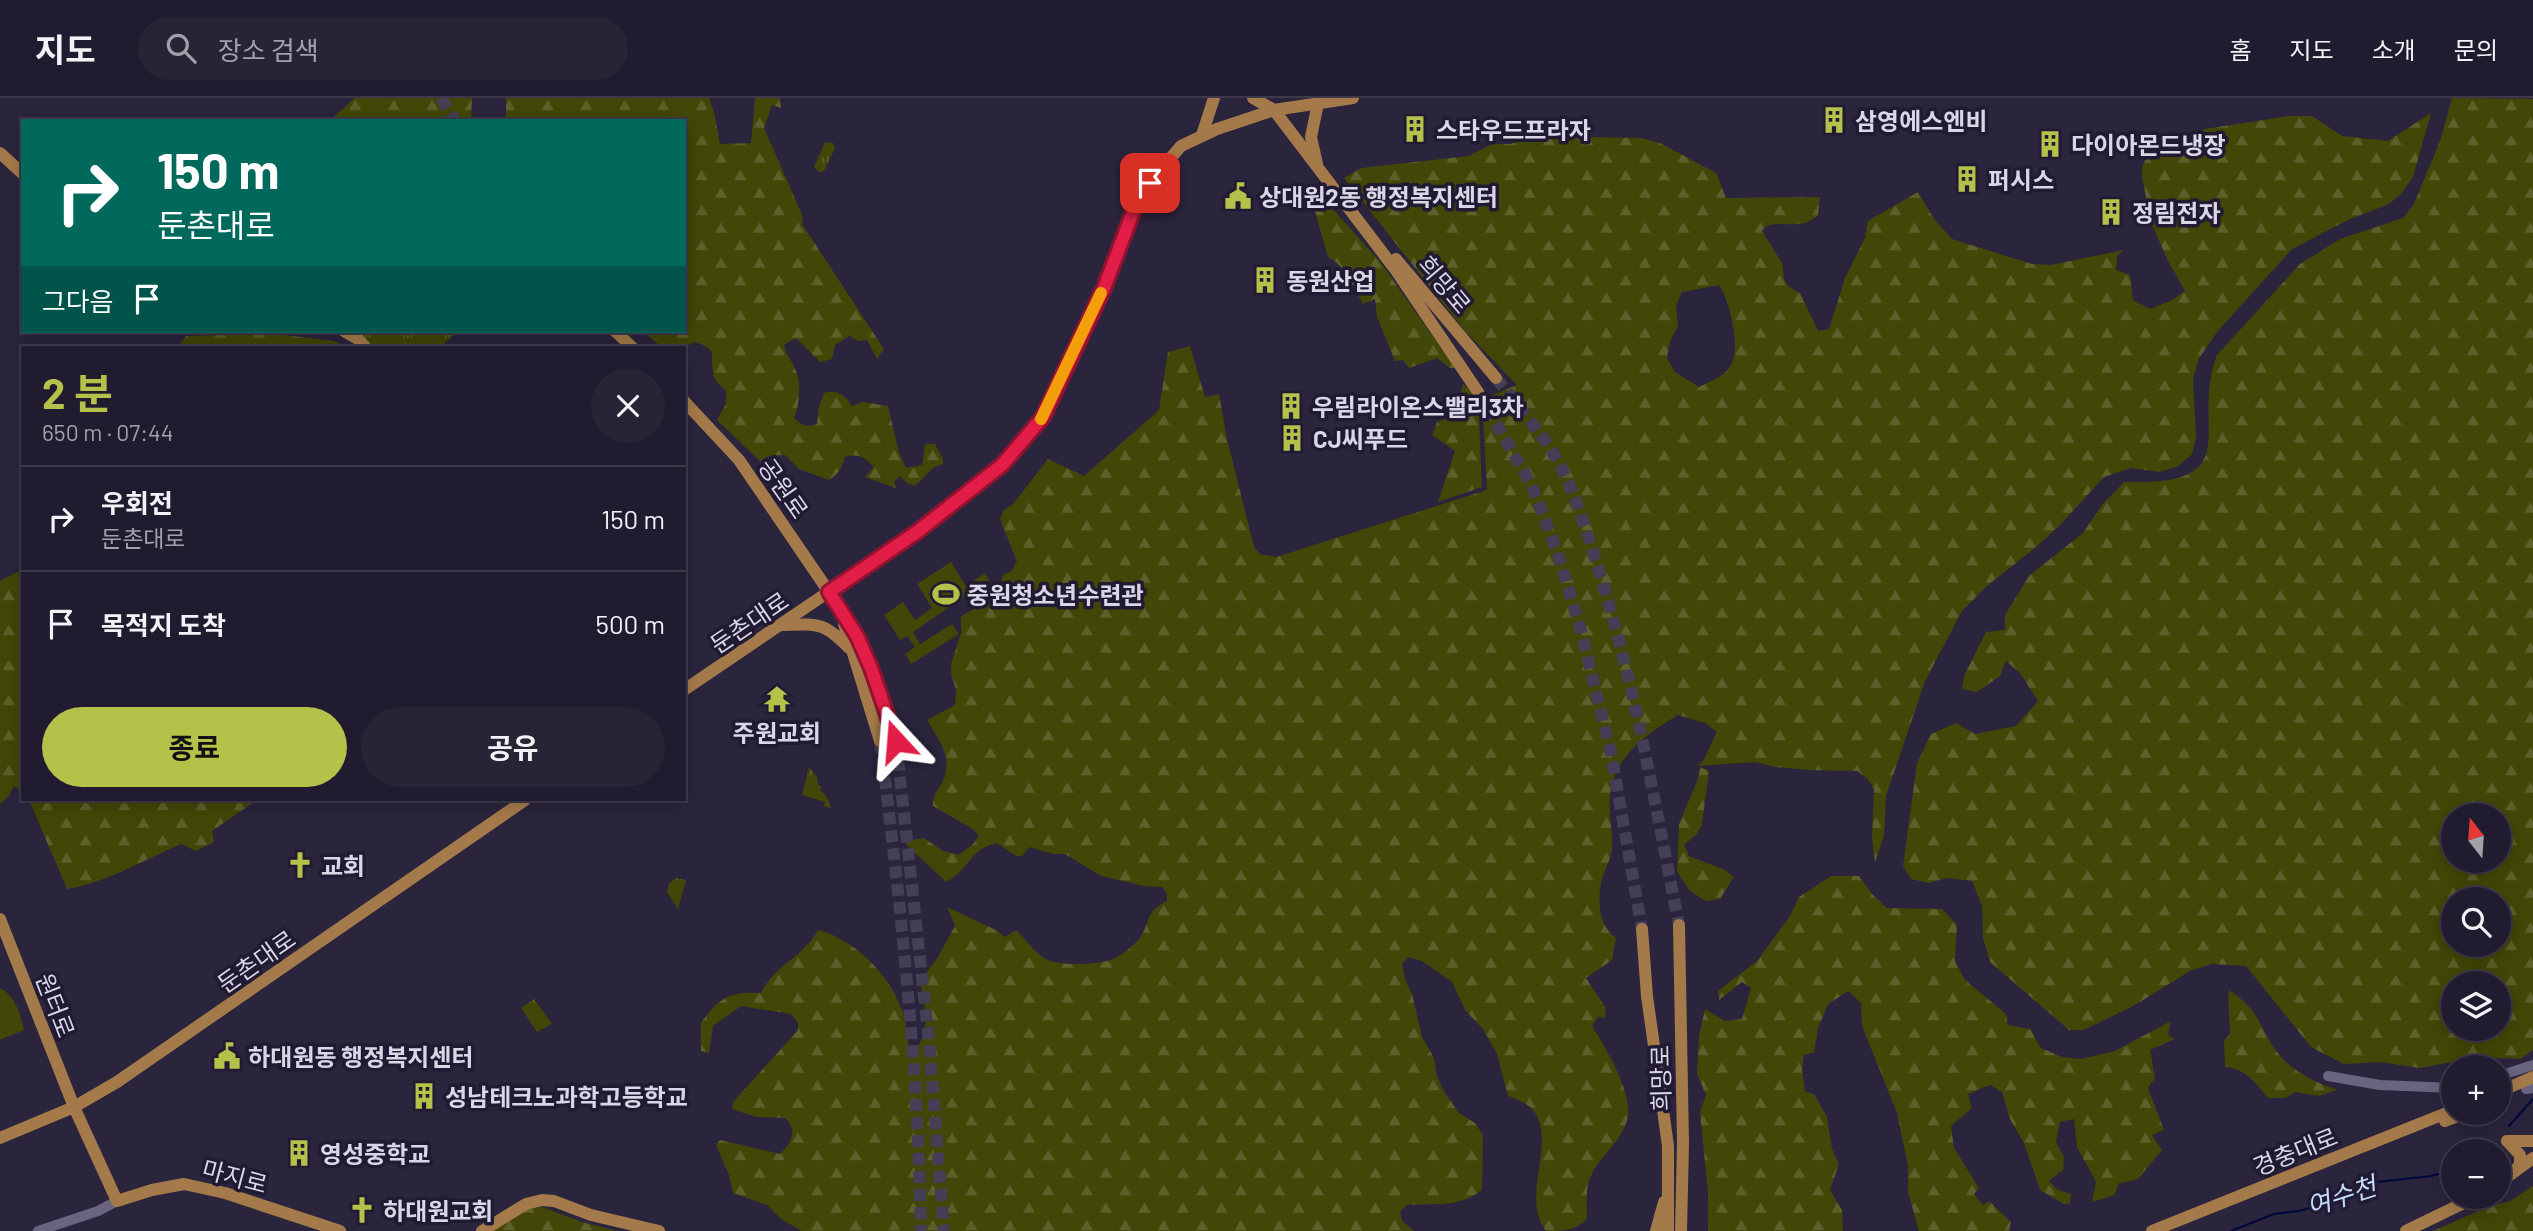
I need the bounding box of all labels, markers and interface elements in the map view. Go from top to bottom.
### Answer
search box [138,17,628,80]
text: 지도 [35,29,96,69]
icon: search [162,29,200,67]
text: 장소 검색 [218,34,319,65]
text: 홈 [2229,35,2251,64]
text: 지도 [2289,35,2334,64]
text: 소개 [2372,35,2416,64]
text: 문의 [2454,35,2498,64]
building icon: 삼영에스엔비 [1819,105,1849,135]
place label: 삼영에스엔비 [1855,106,1987,135]
building icon: 스타우드프라자 [1400,114,1430,144]
place label: 스타우드프라자 [1436,115,1591,144]
building icon: 다이아몬드냉장 [2035,129,2065,159]
place label: 다이아몬드냉장 [2071,130,2226,159]
text: 150 m [157,140,279,199]
icon: right [42,147,133,238]
pin [1120,153,1180,213]
icon: arrive [1131,164,1169,202]
building icon: 퍼시스 [1952,164,1982,194]
place label: 퍼시스 [1988,165,2054,194]
public building icon: 상대원2동 행정복지센터 [1223,181,1253,211]
place label: 상대원2동 행정복지센터 [1259,182,1498,211]
building icon: 정림전자 [2096,197,2126,227]
place label: 정림전자 [2132,198,2220,227]
text: 둔촌대로 [157,205,275,243]
street label: 희망로 [1413,249,1477,319]
building icon: 동원산업 [1250,265,1280,295]
place label: 동원산업 [1286,266,1374,295]
icon: arrive [128,280,166,318]
text: 그다음 [42,285,114,316]
text: 2 분 [42,367,113,417]
button: close [591,369,665,443]
building icon: 우림라이온스밸리3차 [1276,391,1306,421]
place label: 우림라이온스밸리3차 [1312,392,1524,421]
text: 650 m · 07:44 [42,418,173,446]
building icon: CJ씨푸드 [1277,423,1307,453]
place label: CJ씨푸드 [1313,424,1408,453]
street label: 공원로 [753,453,815,523]
text: 우회전 [101,487,173,518]
icon: right [42,500,80,538]
text: 150 m [601,503,665,534]
text: 둔촌대로 [101,524,186,552]
sports icon: 중원청소년수련관 [931,579,961,609]
place label: 중원청소년수련관 [967,580,1144,609]
street label: 둔촌대로 [704,585,794,659]
icon: arrive [42,605,80,643]
text: 500 m [596,608,665,639]
text: 목적지 도착 [101,609,226,640]
temple icon: 주원교회 [762,684,792,714]
position arrow [859,704,933,778]
button: 종료 [42,707,347,787]
button: 공유 [361,707,665,787]
place label: 주원교회 [733,718,821,747]
north arrow [2441,803,2511,873]
map controls [2441,803,2511,1209]
church icon: 교회 [285,850,315,880]
place label: 교회 [321,851,365,880]
button: search [2441,887,2511,957]
street label: 둔촌대로 [212,924,300,998]
street label: 원터로 [31,969,81,1041]
button: layers [2441,971,2511,1041]
public building icon: 하대원동 행정복지센터 [212,1041,242,1071]
place label: 하대원동 행정복지센터 [248,1042,474,1071]
street label: 희망로 [1645,1045,1675,1111]
button: + [2441,1055,2511,1125]
building icon: 성남테크노과학고등학교 [409,1081,439,1111]
place label: 성남테크노과학고등학교 [445,1082,688,1111]
street label: 경충대로 [2249,1121,2341,1181]
building icon: 영성중학교 [284,1138,314,1168]
place label: 영성중학교 [320,1139,430,1168]
button: − [2441,1139,2511,1209]
street label: 마지로 [199,1153,271,1199]
water label: 여수천 [2302,1168,2383,1221]
church icon: 하대원교회 [347,1195,377,1225]
place label: 하대원교회 [383,1196,493,1225]

